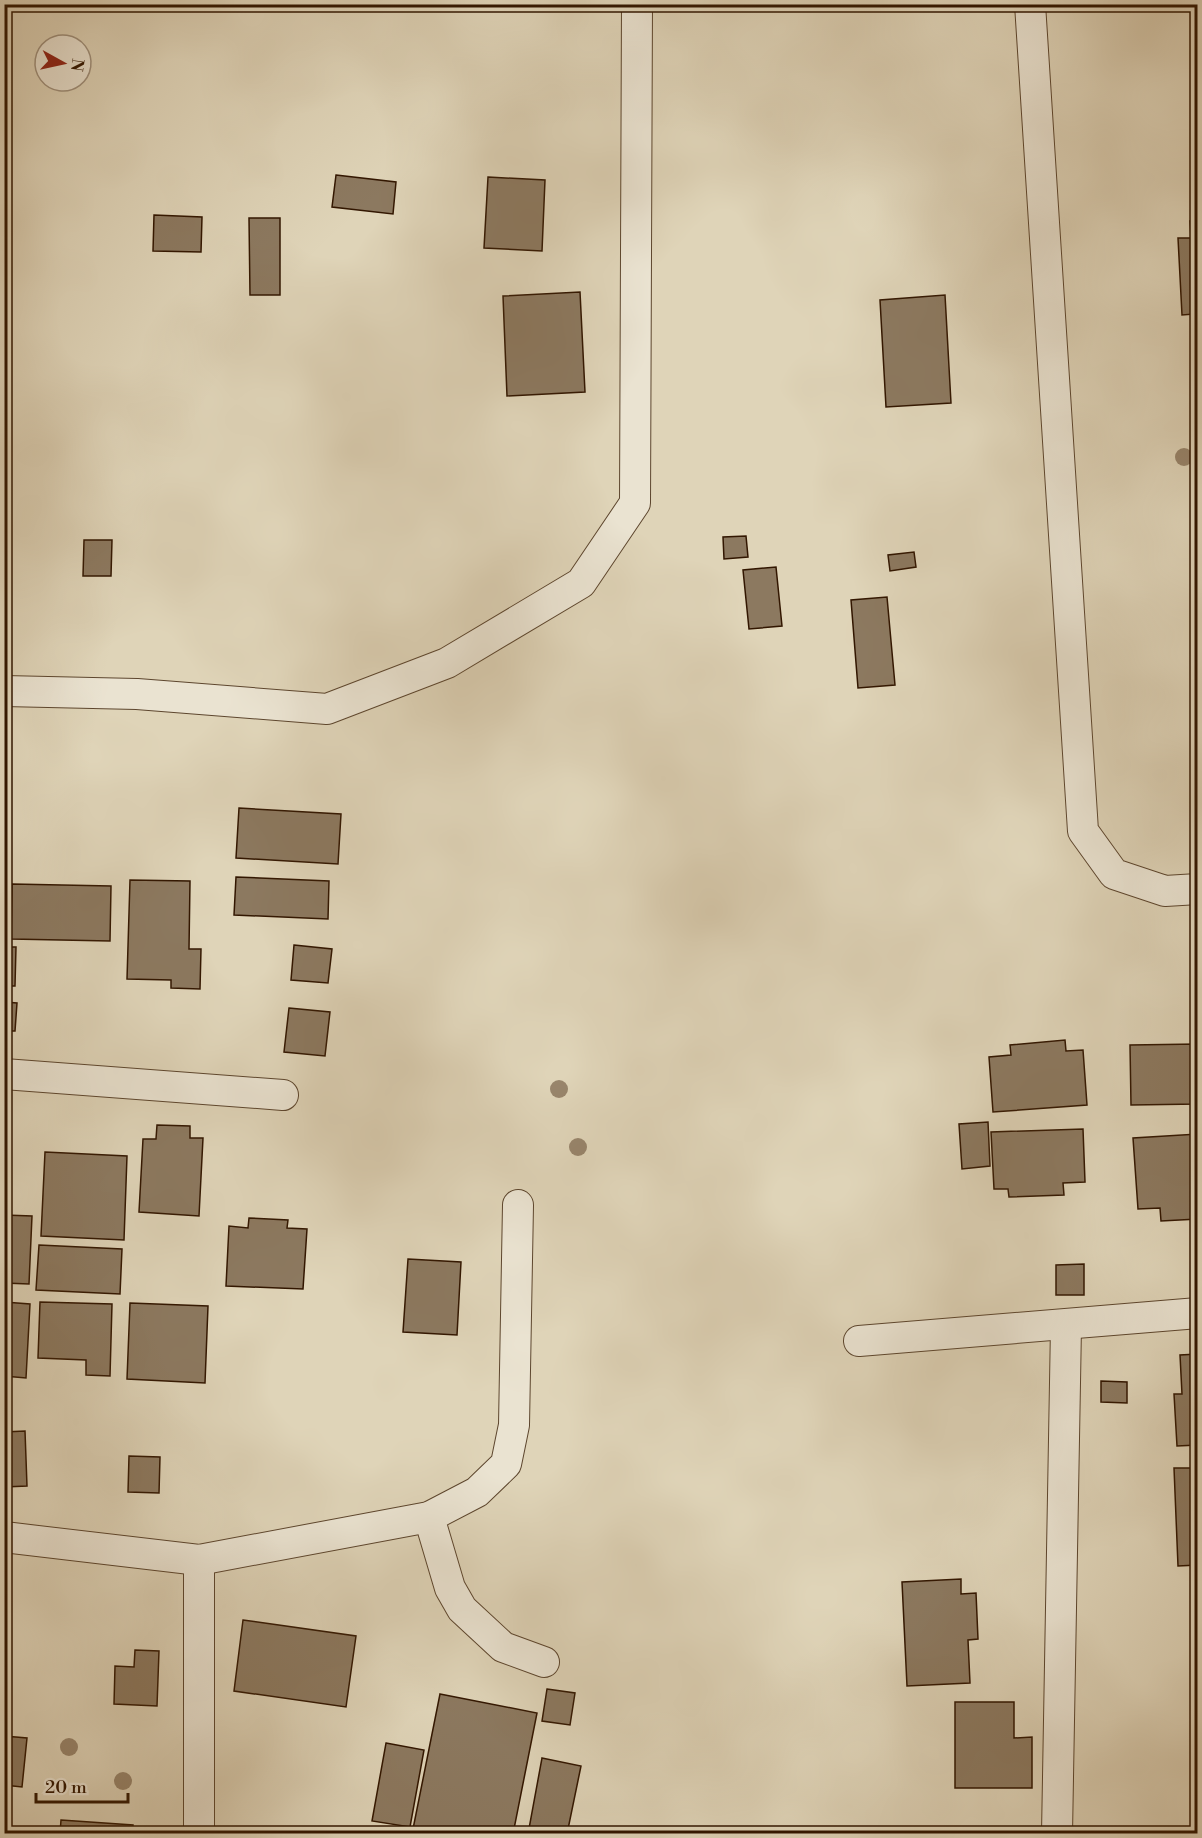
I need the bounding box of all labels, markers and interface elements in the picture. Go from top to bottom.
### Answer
north arrow [33,33,93,93]
text: N [66,57,88,73]
scale bar [36,1766,128,1804]
text: 20 m [45,1776,87,1799]

